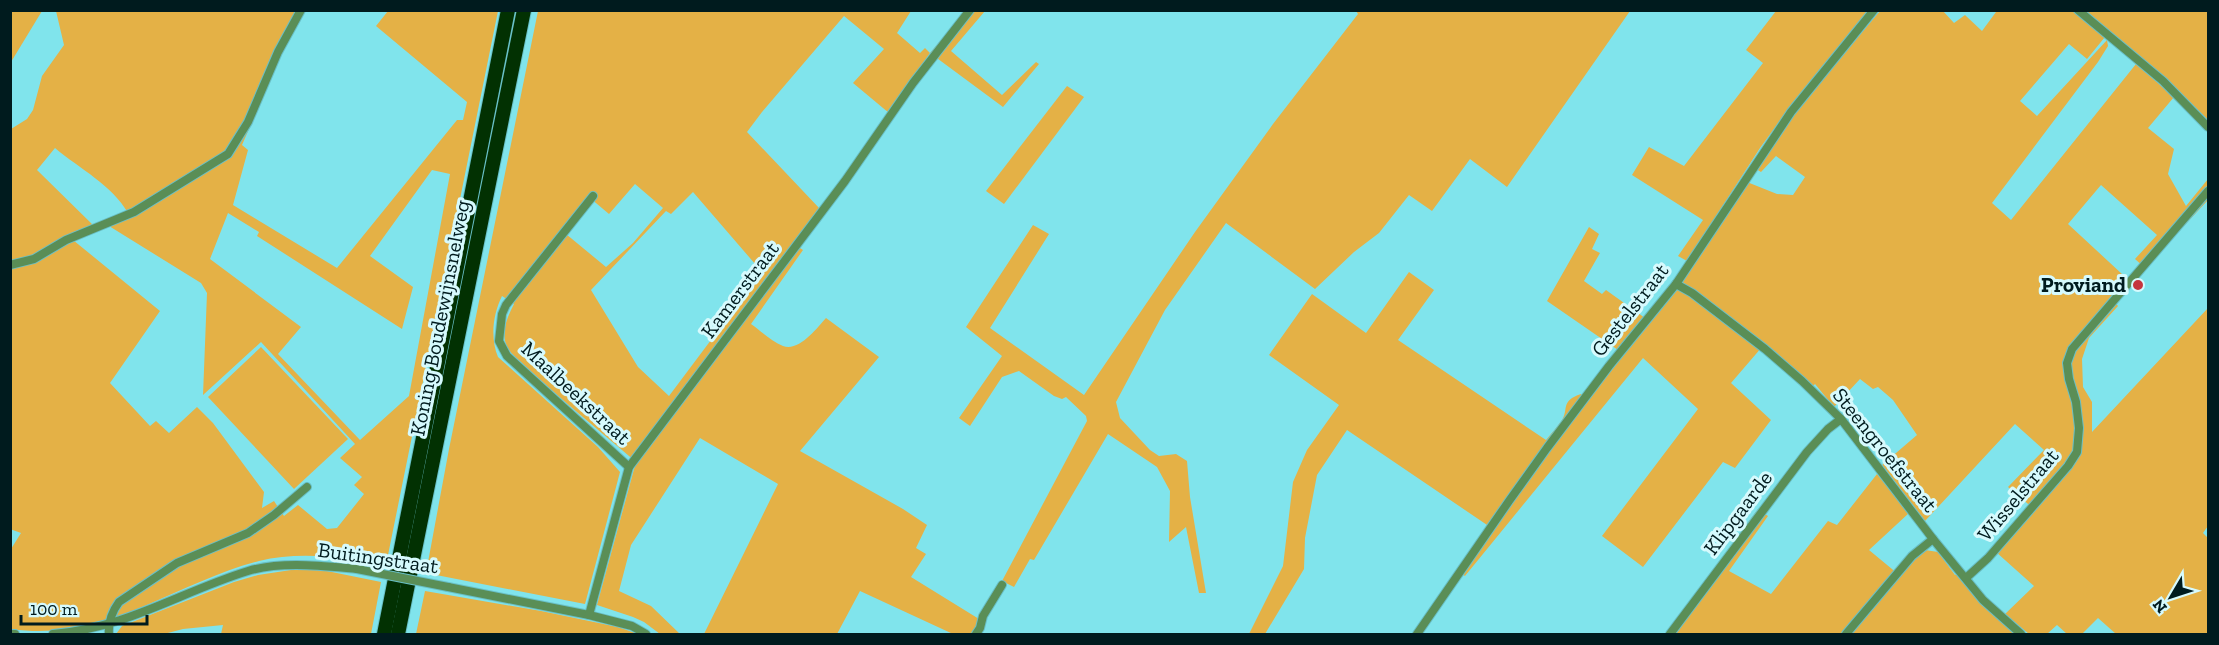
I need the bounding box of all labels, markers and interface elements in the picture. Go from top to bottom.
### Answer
street label: Koning Boudewijnsnelweg [404,197,476,438]
street label: Kamerstraat [695,236,784,343]
street label: Gestelstraat [1586,258,1674,361]
place label: Proviand [2041,272,2126,297]
marker: Proviand [2131,278,2145,292]
street label: Maalbeekstraat [517,336,636,450]
street label: Steengroefstraat [1828,383,1943,517]
street label: Wisselstraat [1972,443,2064,546]
street label: Klipgaarde [1698,466,1777,560]
street label: Buitingstraat [316,537,440,578]
north arrow [2141,567,2201,627]
scale bar [21,588,147,626]
text: N [2149,595,2171,617]
text: 100 m [30,598,78,620]

